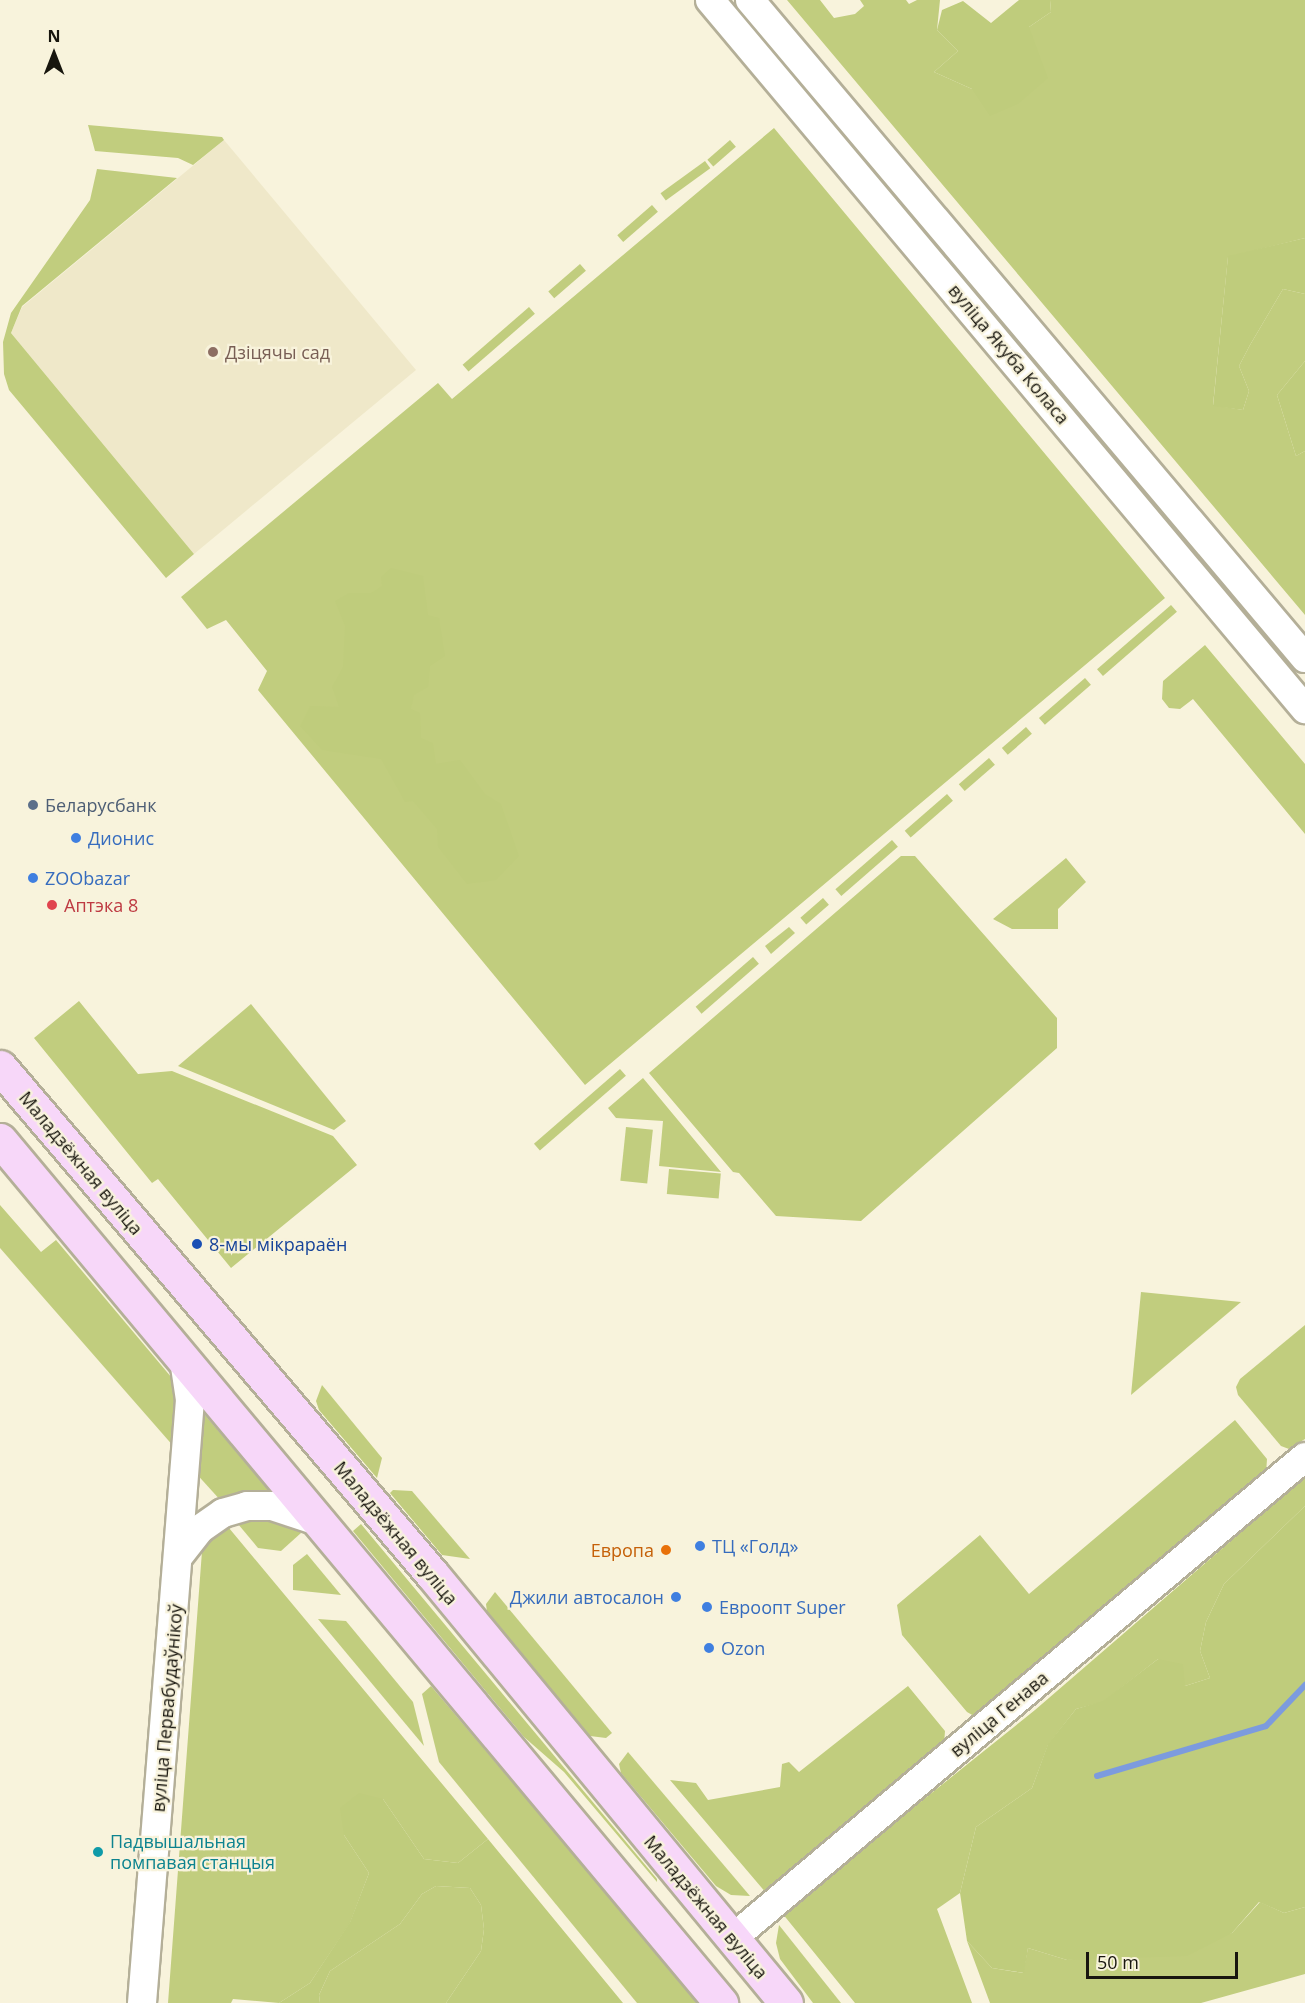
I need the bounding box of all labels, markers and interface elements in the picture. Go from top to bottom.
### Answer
north arrow [24,24,84,84]
text: N [47,25,61,47]
street label: вуліца Якуба Коласа [944,280,1074,428]
place label: Дзіцячы сад [225,341,330,363]
marker: Дзіцячы сад [206,345,220,359]
place label: Беларусбанк [45,794,156,816]
marker: Беларусбанк [26,798,40,812]
place label: Дионис [88,827,154,849]
marker: Дионис [69,831,83,845]
place label: ZOObazar [45,867,130,889]
marker: ZOObazar [26,871,40,885]
place label: Аптэка 8 [64,894,138,916]
marker: Аптэка 8 [45,898,59,912]
street label: Маладзёжная вуліца [15,1087,147,1239]
place label: 8-мы мікрараён [209,1233,347,1255]
marker: 8-мы мікрараён [190,1237,204,1251]
street label: Маладзёжная вуліца [330,1457,462,1609]
place label: ТЦ «Голд» [712,1535,799,1557]
place label: Европа [591,1539,654,1561]
marker: ТЦ «Голд» [693,1539,707,1553]
marker: Европа [659,1543,673,1557]
place label: Джили автосалон [510,1586,664,1608]
marker: Джили автосалон [669,1590,683,1604]
place label: Евроопт Super [719,1596,846,1618]
marker: Евроопт Super [700,1600,714,1614]
street label: вуліца Первабудаўнікоў [147,1603,187,1813]
place label: Ozon [721,1637,765,1659]
marker: Ozon [702,1641,716,1655]
street label: вуліца Генава [946,1667,1052,1761]
place label: Падвышальная помпавая станцыя [110,1831,275,1874]
street label: Маладзёжная вуліца [640,1831,772,1983]
marker: Падвышальная помпавая станцыя [91,1845,105,1859]
scale bar [1089,1940,1240,1978]
text: 50 m [1097,1950,1139,1974]

